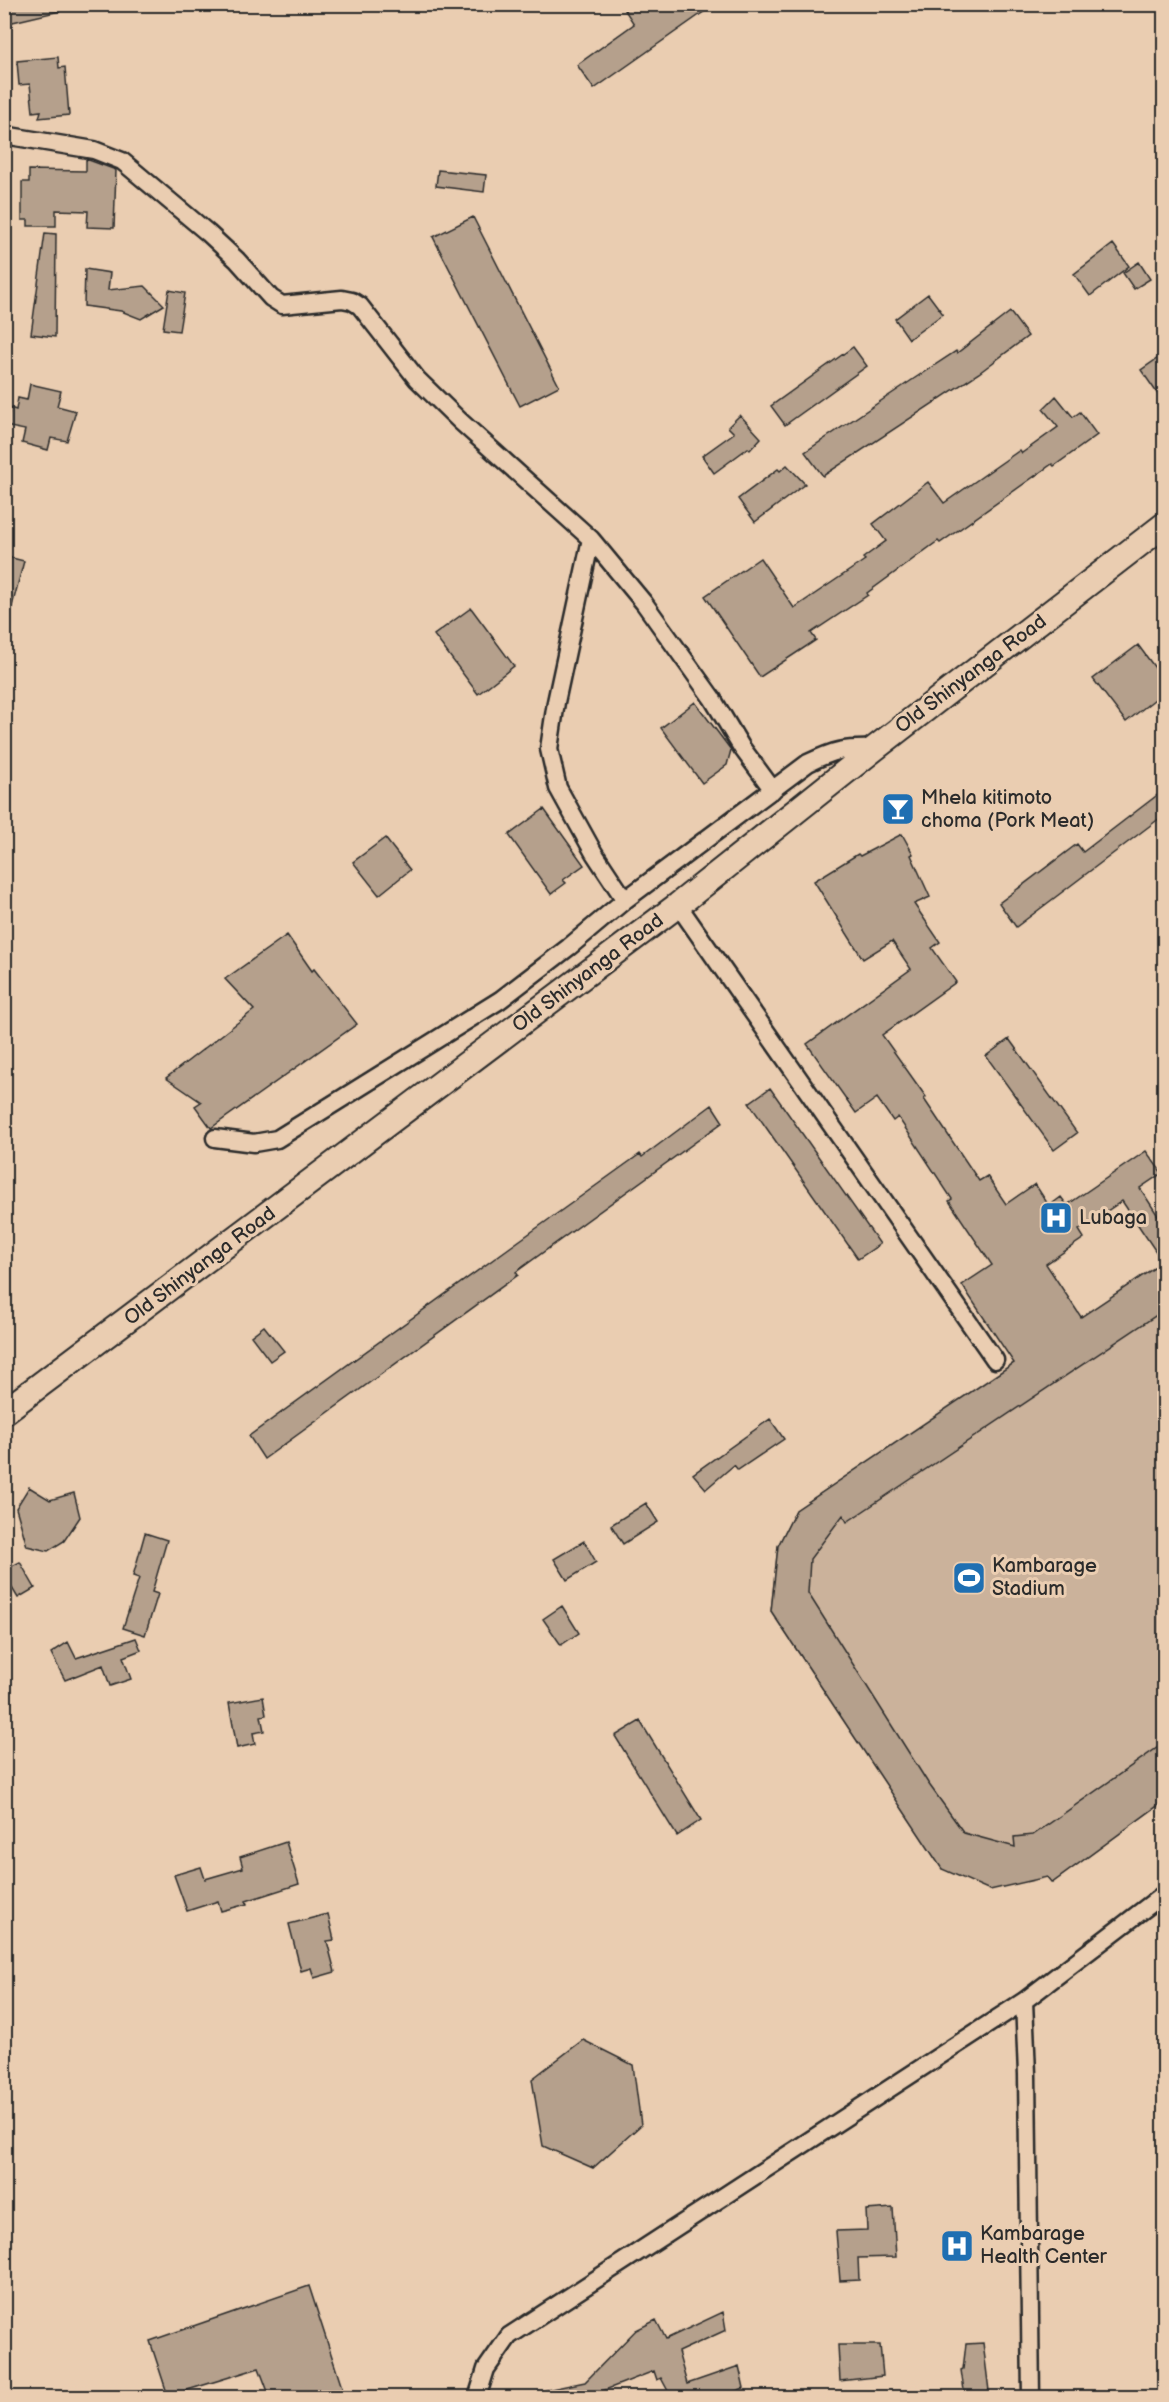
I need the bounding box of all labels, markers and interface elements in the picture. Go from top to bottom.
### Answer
street label: Old Shinyanga Road [891,609,1051,739]
place label: Mhela kitimoto choma (Pork Meat) [921,786,1094,833]
bar icon: Mhela kitimoto choma (Pork Meat) [880,791,916,827]
street label: Old Shinyanga Road [508,908,668,1038]
hospital icon: Lubaga [1038,1200,1074,1236]
street label: Old Shinyanga Road [120,1201,280,1331]
place label: Lubaga [1079,1206,1147,1230]
place label: Kambarage Stadium [992,1554,1097,1601]
sports icon: Kambarage Stadium [951,1560,987,1596]
place label: Kambarage Health Center [980,2222,1108,2269]
hospital icon: Kambarage Health Center [939,2228,975,2264]

